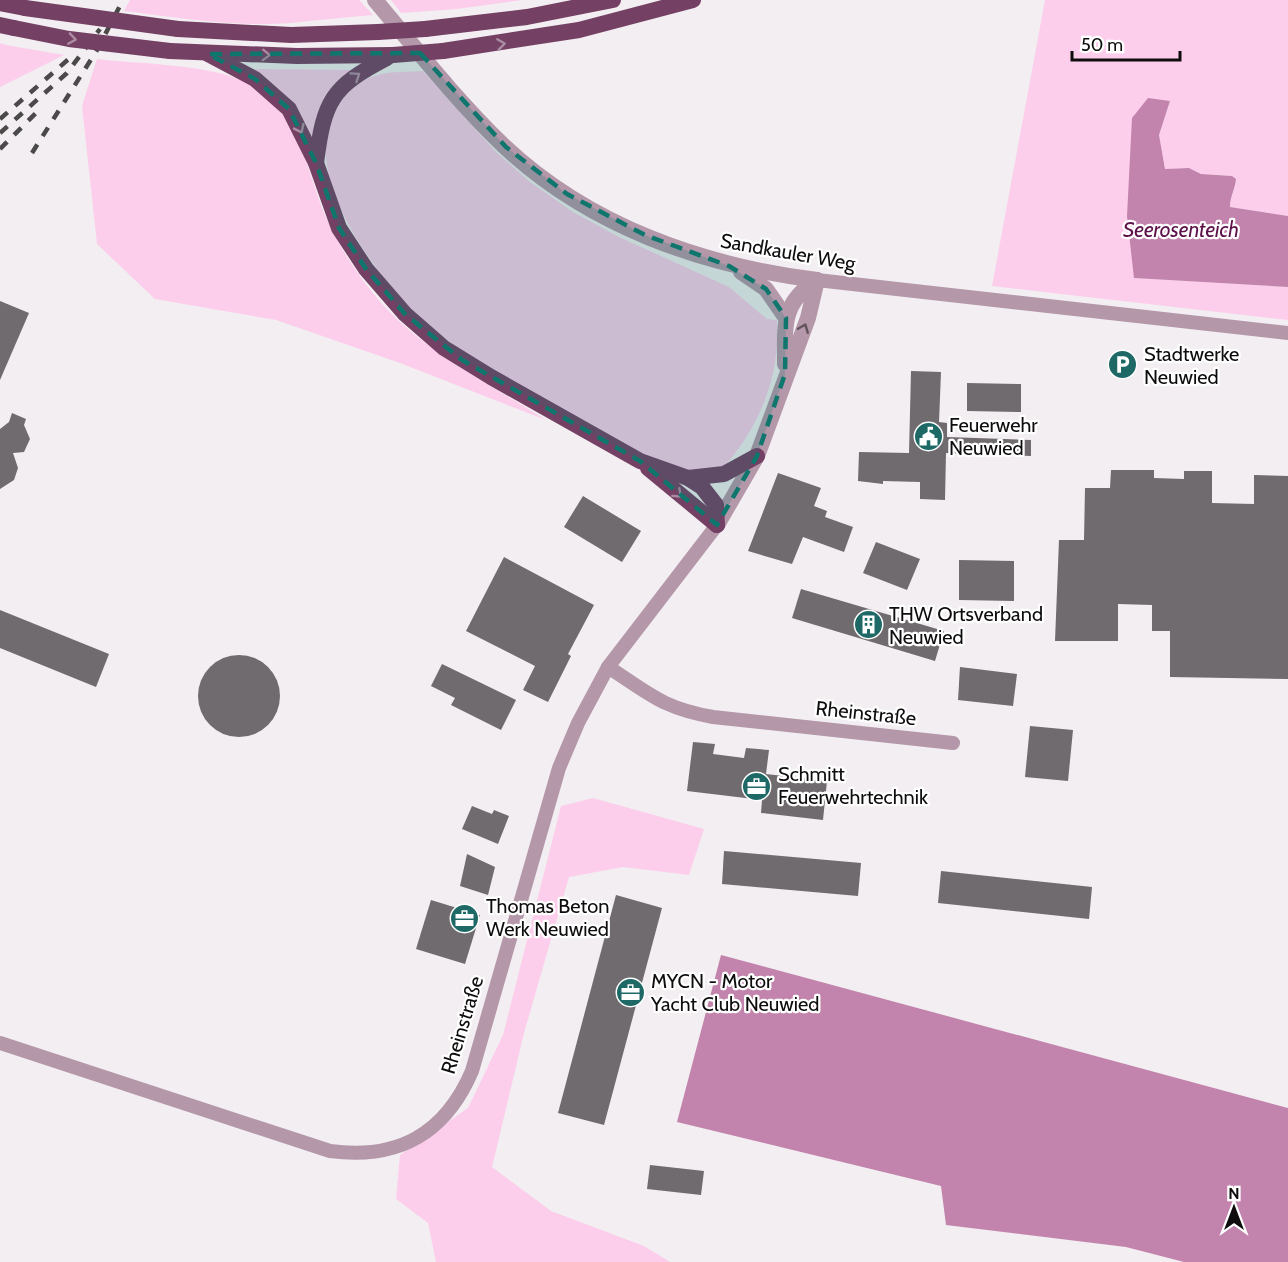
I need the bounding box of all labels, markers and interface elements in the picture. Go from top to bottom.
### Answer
scale bar [1072,24,1180,62]
one-way arrow [67,32,77,44]
text: 50 m [1081,34,1123,56]
one-way arrow [496,38,506,50]
one-way arrow [262,49,271,62]
one-way arrow [349,72,360,83]
one-way arrow [292,122,304,133]
water label: Seerosenteich [1123,217,1239,242]
street label: Sandkauler Weg [719,228,858,276]
one-way arrow [797,323,809,334]
place label: Stadtwerke Neuwied [1144,342,1239,389]
parking icon: Stadtwerke Neuwied [1107,349,1139,381]
place label: Feuerwehr Neuwied [949,413,1038,460]
public building icon: Feuerwehr Neuwied [912,421,944,453]
one-way arrow [671,487,682,498]
place label: THW Ortsverband Neuwied [889,602,1043,649]
building icon: THW Ortsverband Neuwied [852,609,884,641]
street label: Rheinstraße [815,696,917,730]
place label: Schmitt Feuerwehrtechnik [778,762,928,809]
office icon: Schmitt Feuerwehrtechnik [741,770,773,802]
place label: Thomas Beton Werk Neuwied [486,894,609,941]
office icon: Thomas Beton Werk Neuwied [449,902,481,934]
place label: MYCN - Motor Yacht Club Neuwied [650,969,819,1016]
street label: Rheinstraße [436,973,488,1077]
office icon: MYCN - Motor Yacht Club Neuwied [614,976,646,1008]
north arrow [1204,1178,1264,1238]
text: N [1228,1184,1240,1203]

